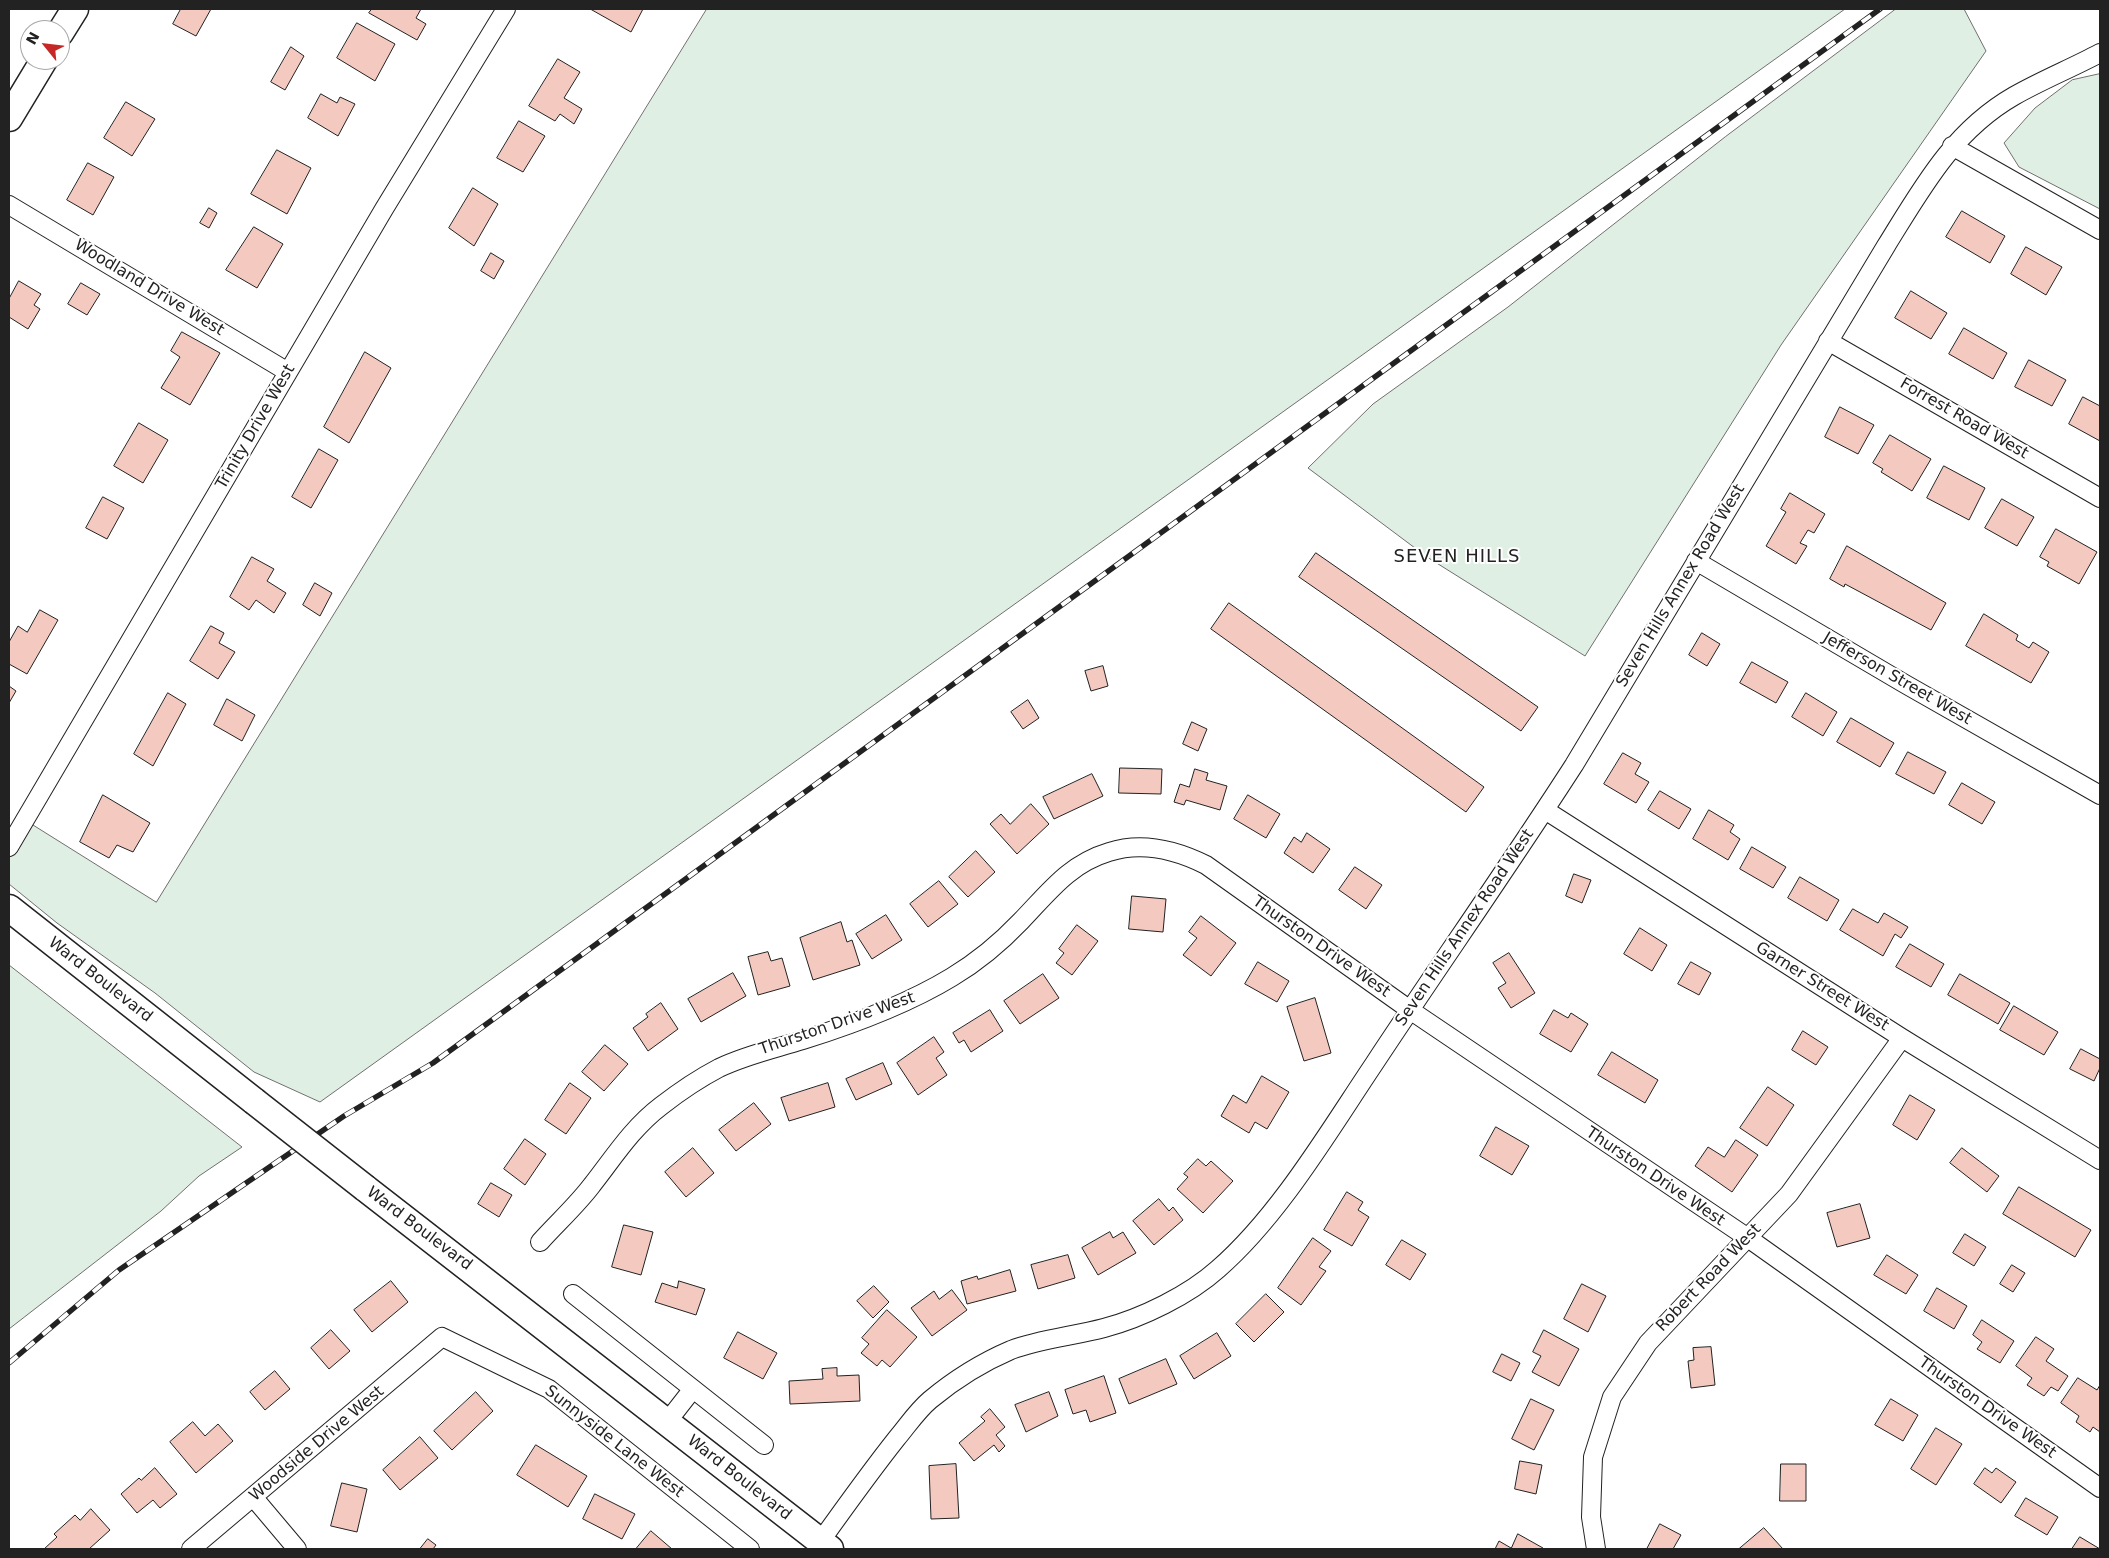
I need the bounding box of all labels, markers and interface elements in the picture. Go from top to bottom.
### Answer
north arrow [20,20,70,70]
text: N [23,29,43,47]
street label: Woodland Drive West [71,236,227,340]
street label: Trinity Drive West [212,361,300,493]
street label: Forrest Road West [1896,374,2032,464]
street label: Seven Hills Annex Road West [1613,481,1749,691]
district label: SEVEN HILLS [1392,546,1522,568]
street label: Jefferson Street West [1819,629,1975,729]
street label: Seven Hills Annex Road West [1392,826,1538,1030]
street label: Thurston Drive West [1249,892,1393,1002]
street label: Ward Boulevard [44,933,156,1027]
street label: Garner Street West [1752,938,1892,1036]
street label: Thurston Drive West [757,988,917,1060]
street label: Thurston Drive West [1582,1123,1728,1231]
street label: Ward Boulevard [362,1183,476,1275]
street label: Robert Road West [1653,1220,1765,1336]
street label: Thurston Drive West [1915,1353,2059,1463]
street label: Woodside Drive West [246,1382,388,1506]
street label: Sunnyside Lane West [541,1382,687,1502]
street label: Ward Boulevard [683,1431,795,1525]

